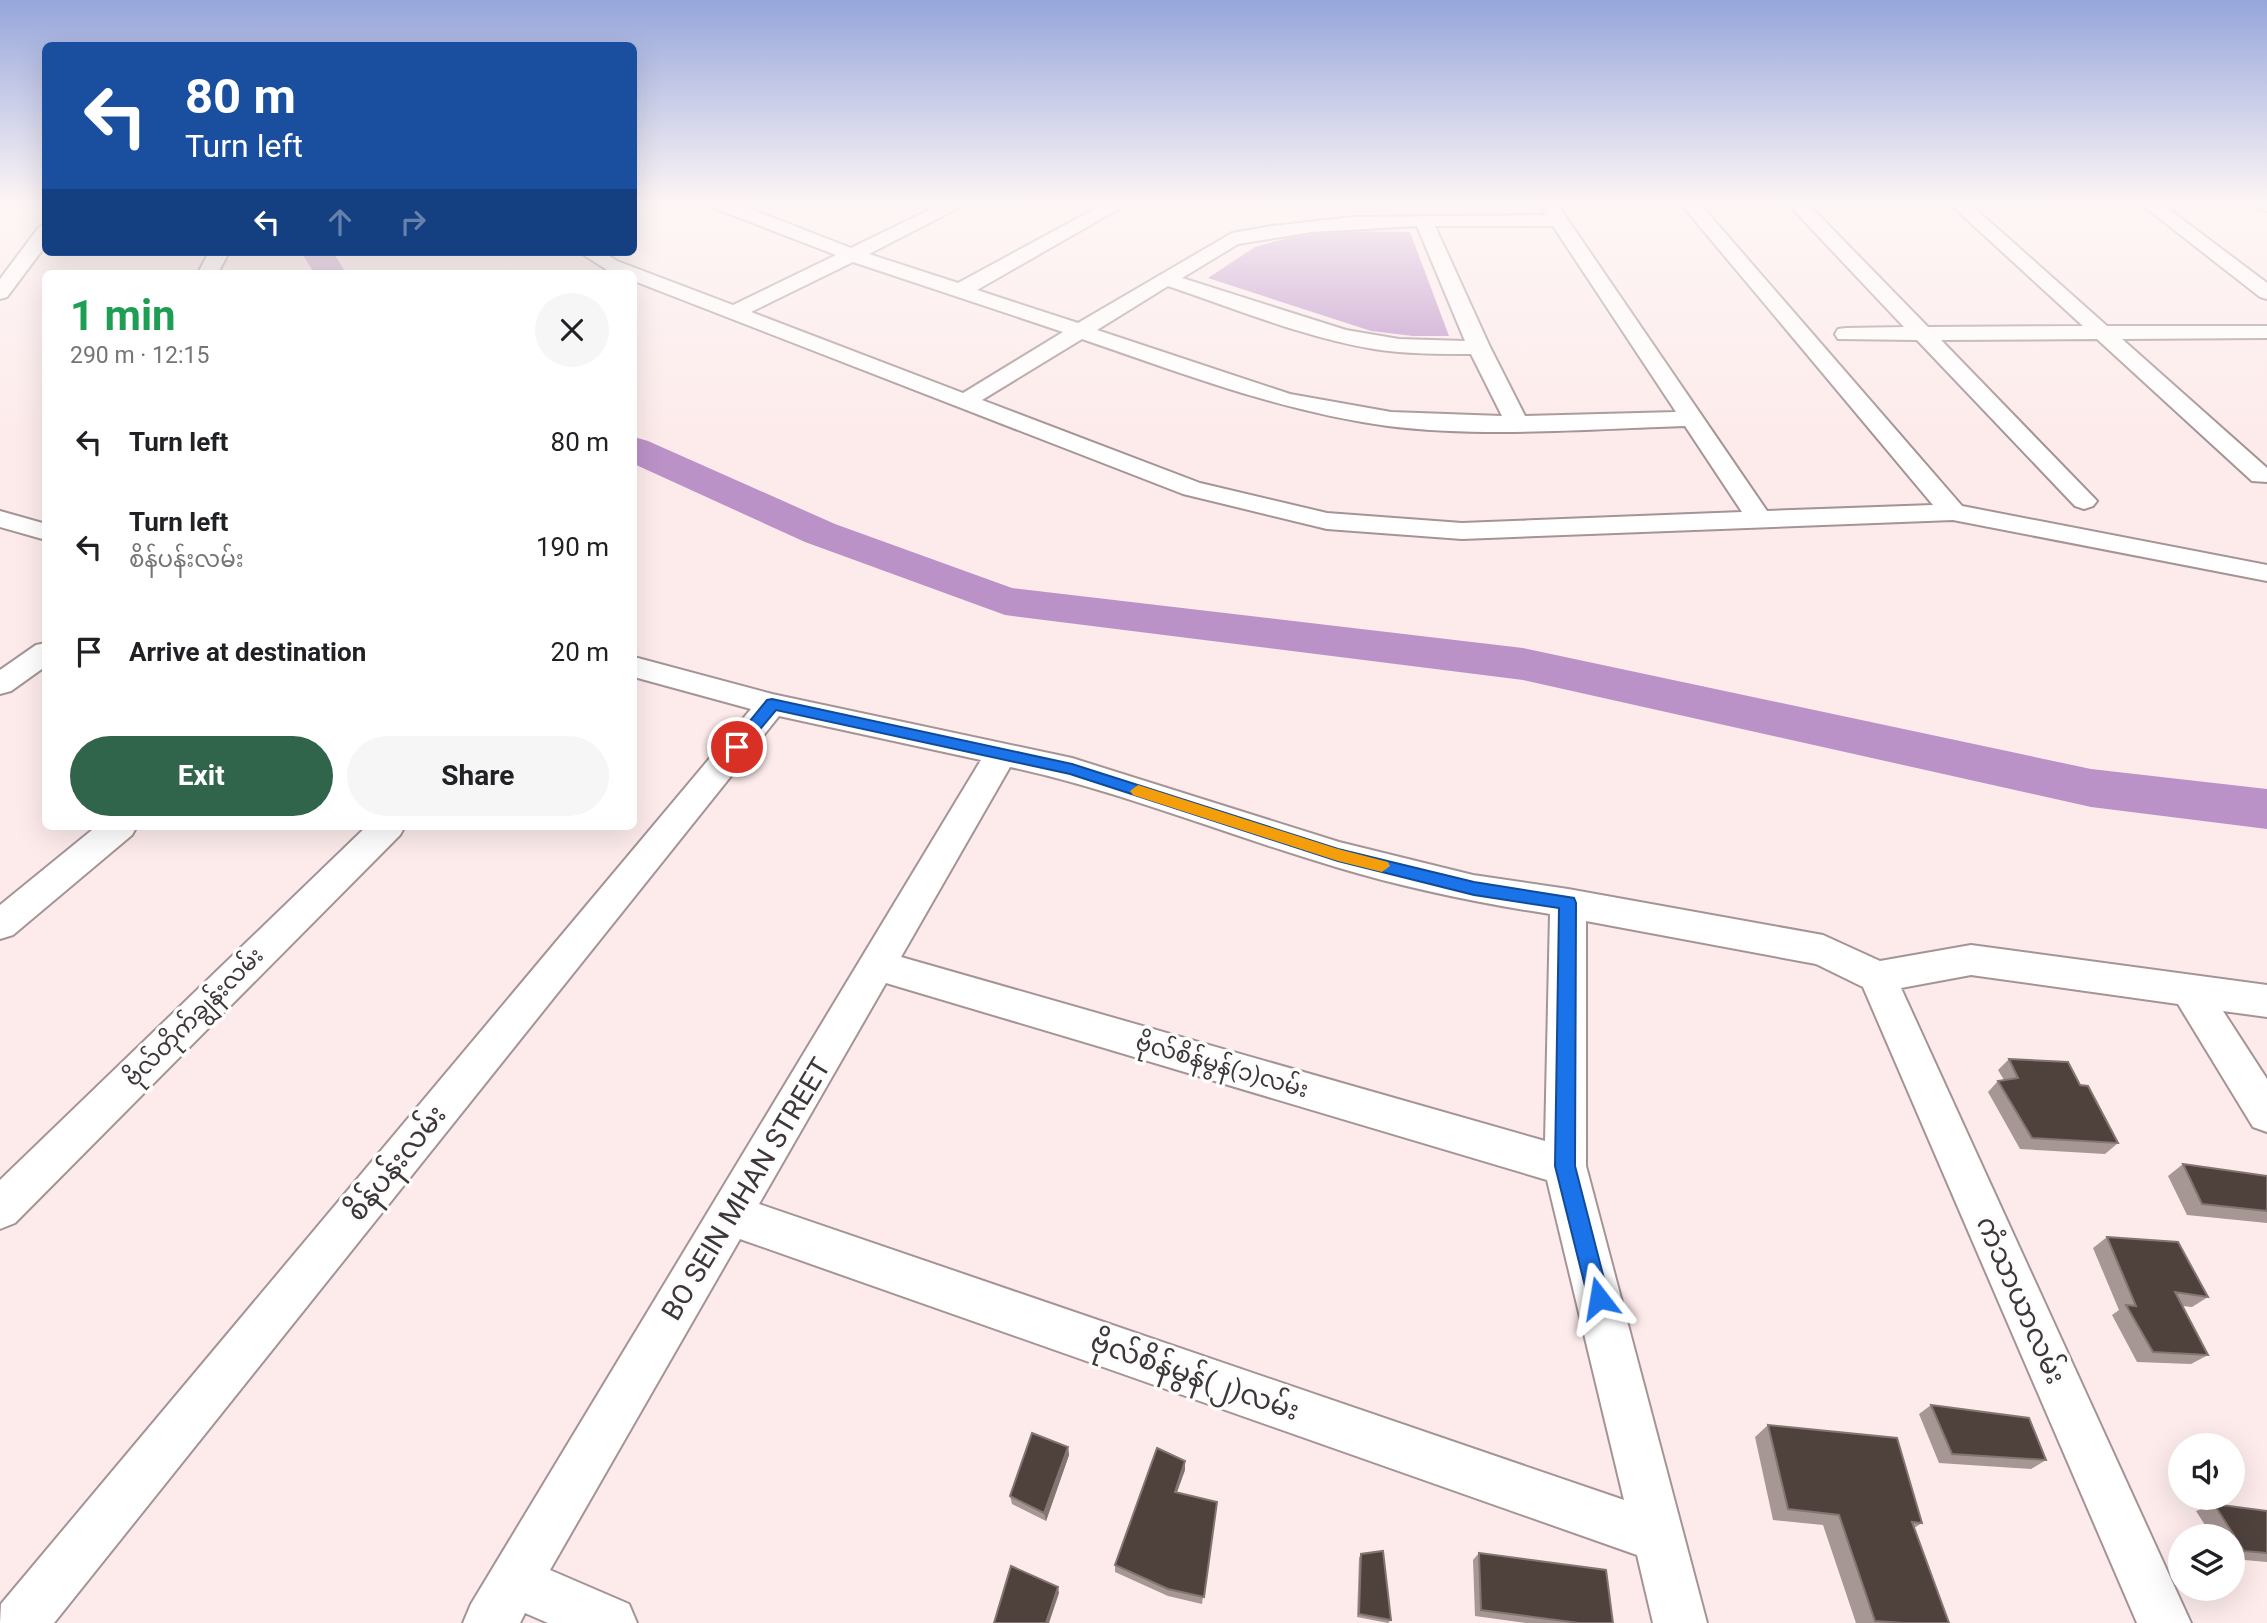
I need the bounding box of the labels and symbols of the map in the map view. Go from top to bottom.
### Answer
pin [707,717,767,777]
street label: ဗိုလ်တိုက်ချွန်းလမ်း [117,940,274,1097]
street label: ဗိုလ်စိန်မွန်(၁)လမ်း [1131,1026,1312,1108]
street label: BO SEIN MHAN STREET [655,1052,838,1326]
street label: စိန်ပန်းလမ်း [338,1097,457,1231]
street label: ကံသာယာလမ်း [1969,1210,2075,1389]
position arrow [1562,1261,1636,1335]
street label: ဗိုလ်စိန်မွန်(၂)လမ်း [1084,1323,1304,1433]

